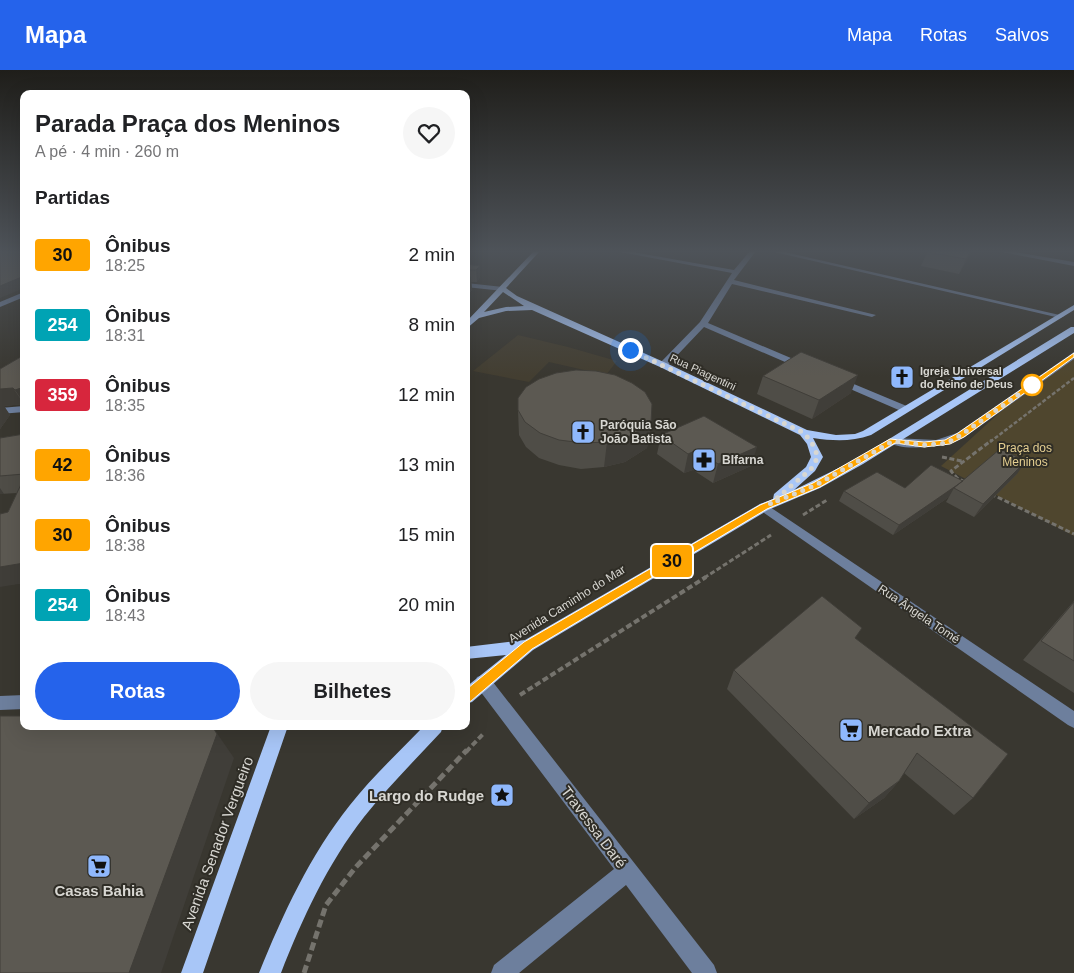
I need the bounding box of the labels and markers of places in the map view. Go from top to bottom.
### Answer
church icon: Igreja Universal do Reino de Deus [889,364,915,390]
place label: Igreja Universal do Reino de Deus [920,365,1013,390]
unlabelled marker [1021,374,1043,396]
place label: Paróquia São João Batista [600,418,677,446]
church icon: Paróquia São João Batista [570,419,596,445]
pharmacy icon: BIfarna [691,447,717,473]
place label: BIfarna [722,453,764,467]
supermarket icon: Mercado Extra [838,717,864,743]
place label: Mercado Extra [868,722,972,739]
place icon: Largo do Rudge [489,782,515,808]
place label: Largo do Rudge [369,787,484,804]
supermarket icon: Casas Bahia [86,853,112,879]
place label: Casas Bahia [54,882,144,899]

